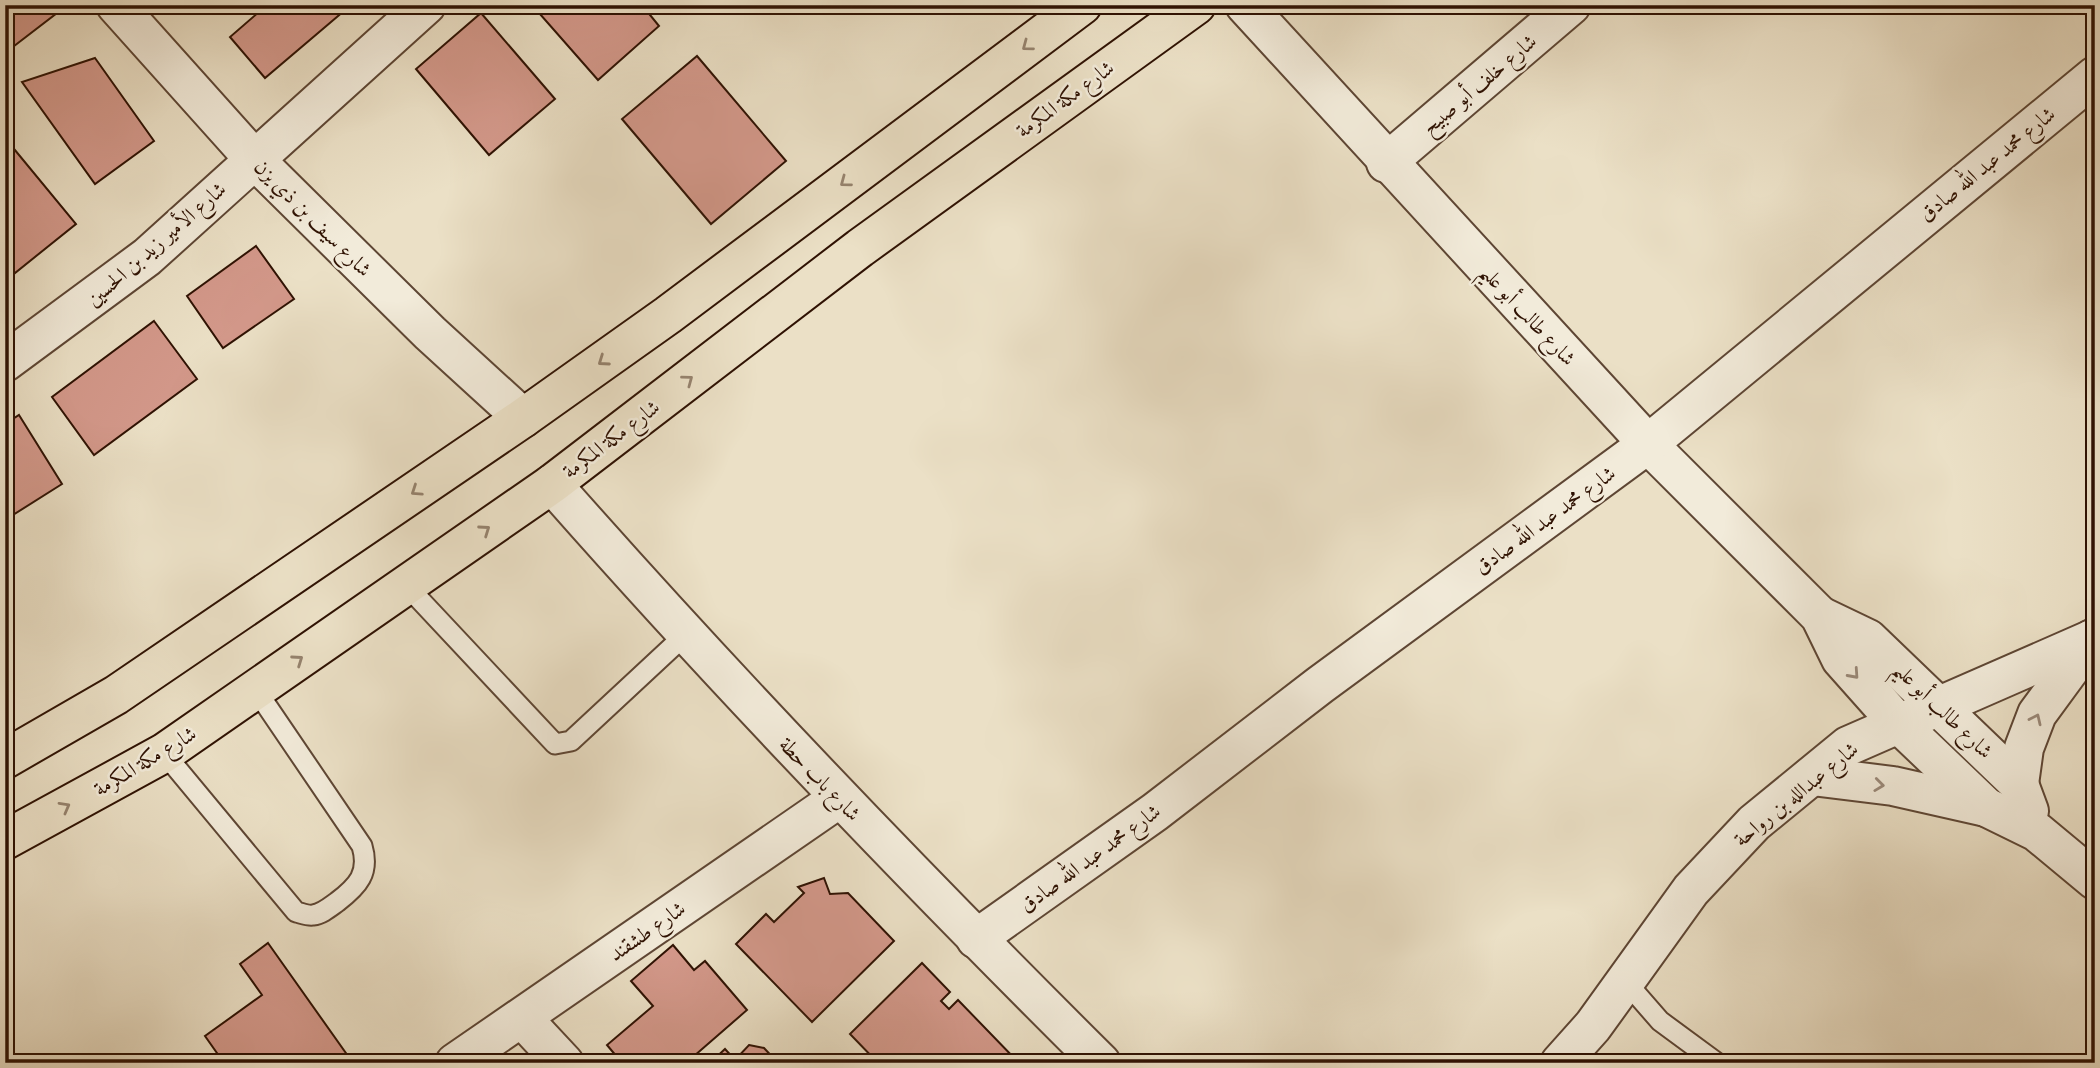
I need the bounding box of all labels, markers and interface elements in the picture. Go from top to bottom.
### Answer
street label: شارع خلف أبو صبيح [1415,27,1546,144]
one-way arrow [1022,38,1035,50]
street label: شارع مكة المكرمة [1011,55,1122,147]
street label: شارع محمد عبد الله صادق [1911,98,2064,231]
street label: شارع سيف بن ذي يزن [245,154,377,286]
street label: شارع الأمير زيد بن الحسين [79,174,235,316]
one-way arrow [840,174,853,187]
street label: شارع طالب أبو عليم [1469,258,1583,377]
one-way arrow [598,353,611,365]
one-way arrow [680,376,692,389]
street label: شارع مكة المكرمة [558,395,668,488]
street label: شارع محمد عبد الله صادق [1467,457,1624,584]
one-way arrow [411,483,424,495]
one-way arrow [477,526,490,538]
street label: شارع طالب أبو عليم [1882,654,2000,770]
one-way arrow [291,655,304,668]
one-way arrow [1846,666,1858,679]
one-way arrow [2028,714,2042,726]
street label: شارع مكة المكرمة [89,721,204,806]
street label: شارع باب حطة [770,732,866,830]
street label: شارع عبدالله بن رواحة [1729,737,1867,856]
one-way arrow [1873,777,1885,792]
street label: شارع محمد عبد الله صادق [1012,795,1169,922]
one-way arrow [58,802,70,816]
street label: شارع طشقند [604,896,693,971]

